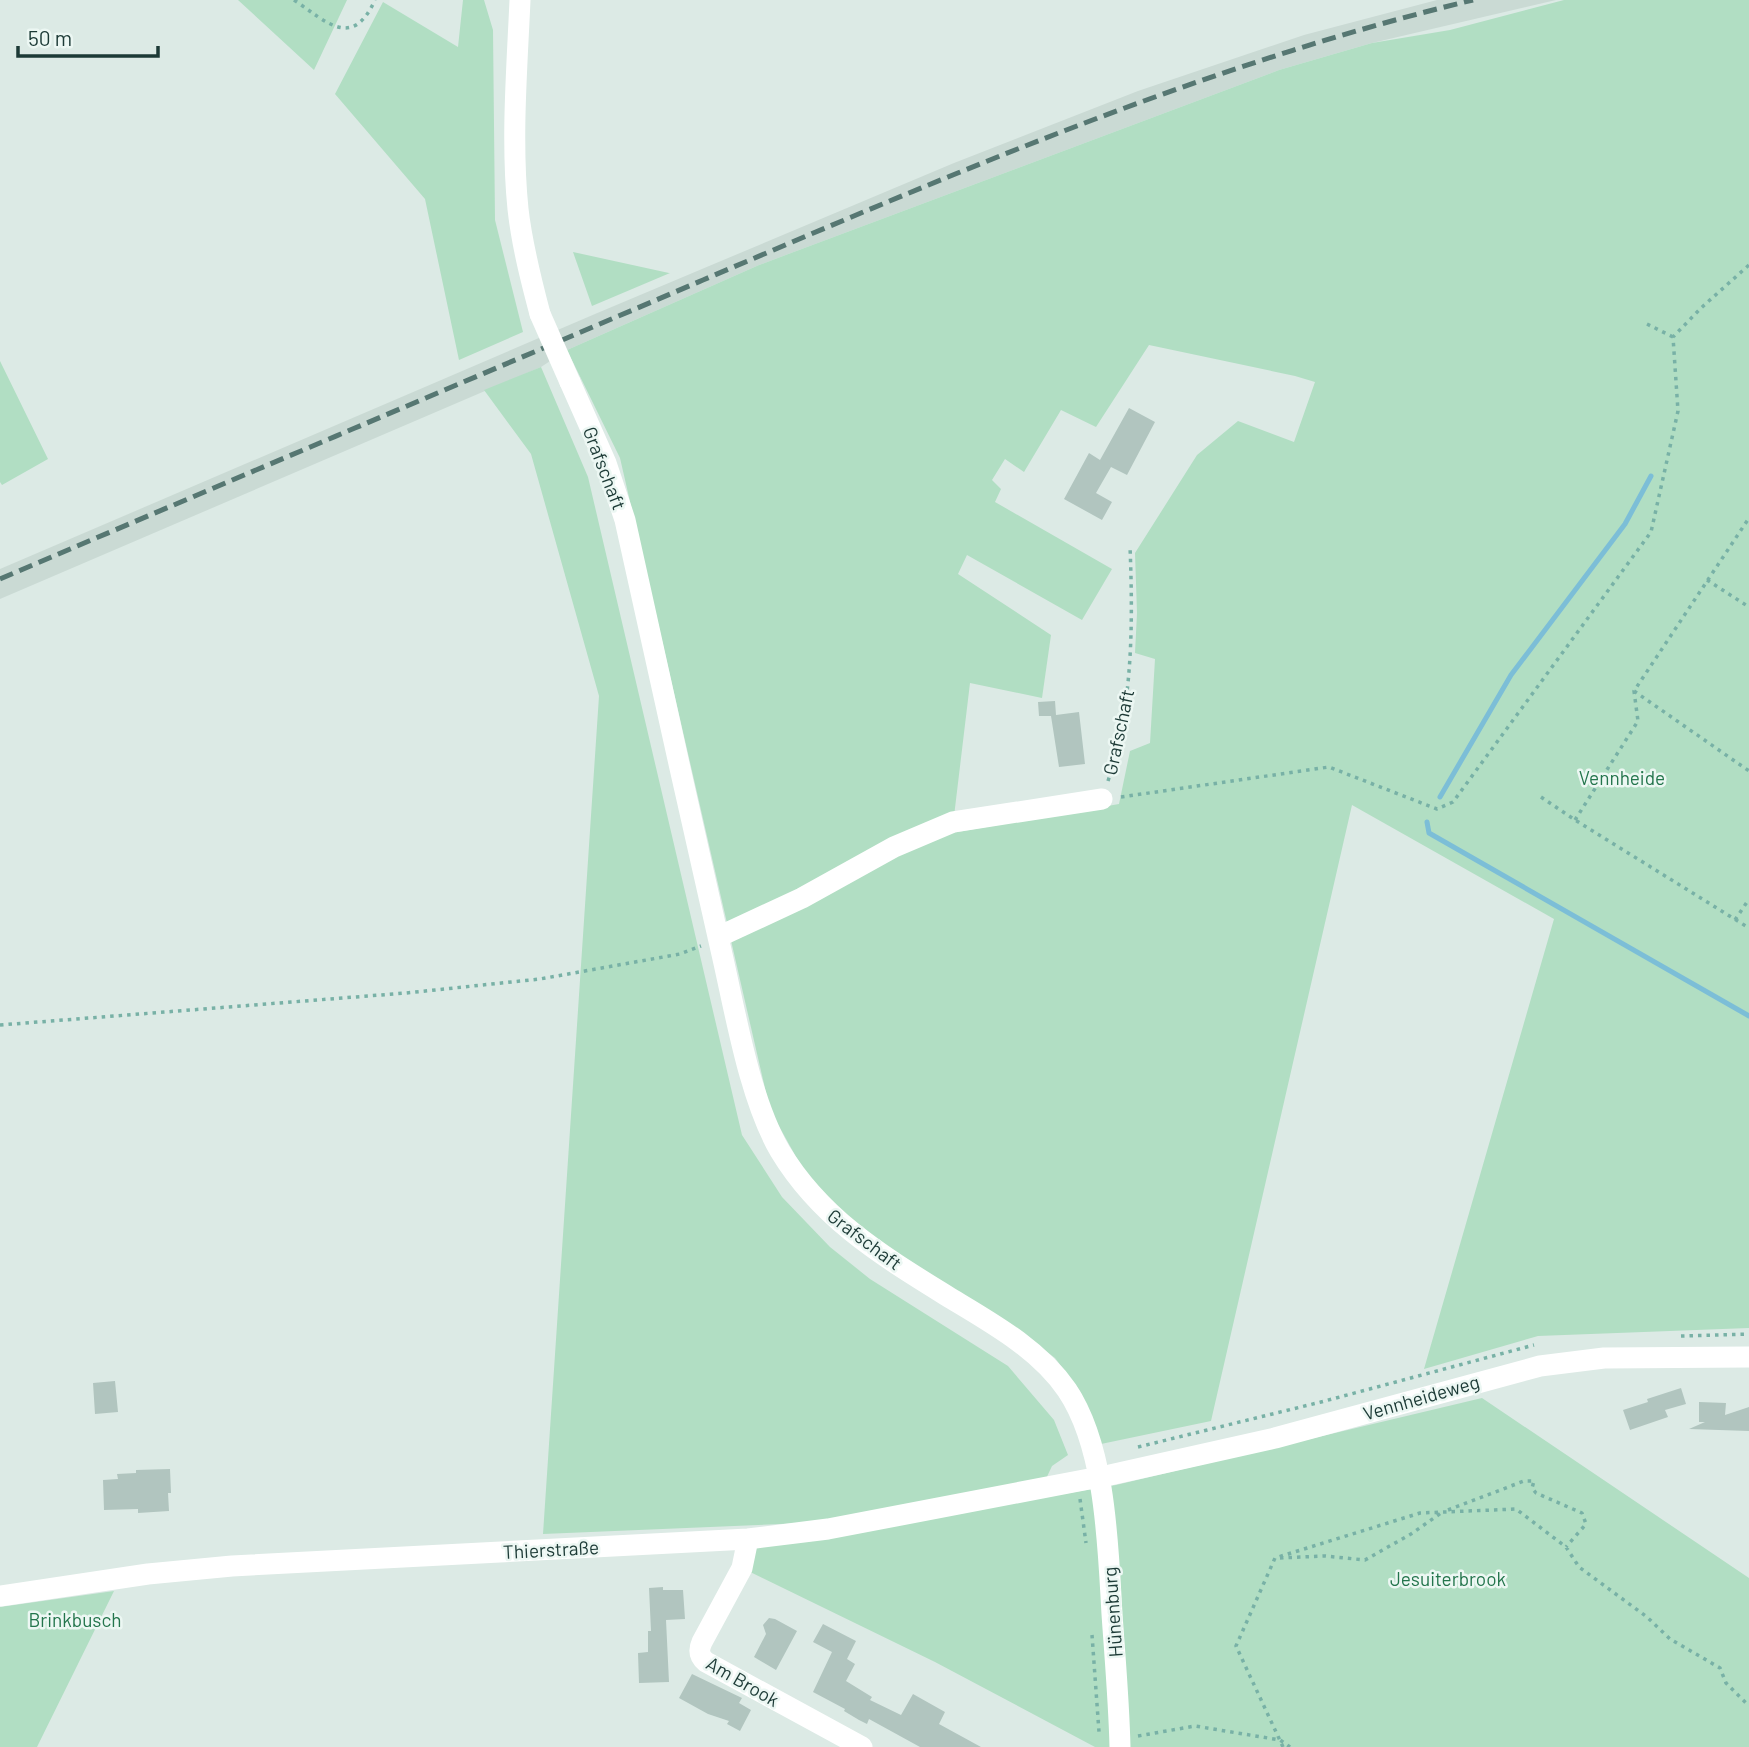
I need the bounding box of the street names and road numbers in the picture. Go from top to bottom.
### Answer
street label: Grafschaft [579,423,631,513]
street label: Grafschaft [1098,687,1138,777]
street label: Grafschaft [823,1204,907,1274]
street label: Vennheideweg [1360,1369,1482,1425]
street label: Thierstraße [502,1535,600,1563]
street label: Hünenburg [1097,1566,1127,1658]
street label: Am Brook [703,1651,783,1711]

